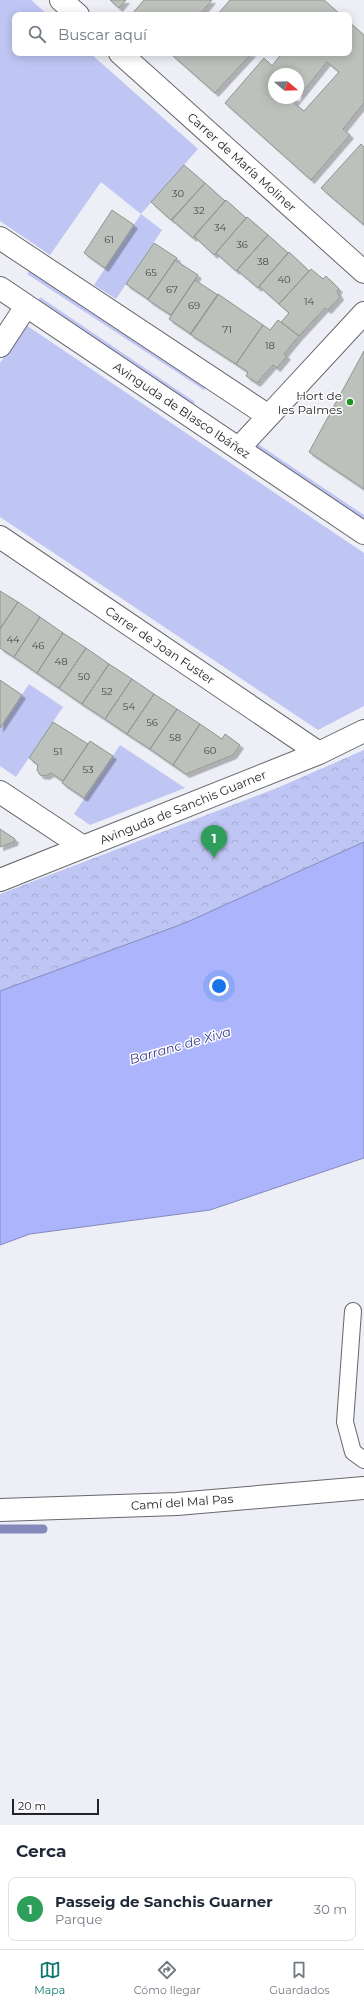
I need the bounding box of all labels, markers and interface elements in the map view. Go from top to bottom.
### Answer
search box [12,12,352,56]
icon: search [26,23,48,45]
text: Buscar aquí [58,25,147,44]
north arrow [268,68,304,104]
street label: Carrer de María Moliner [185,109,300,215]
house number: 30 [172,187,185,200]
house number: 32 [193,204,205,217]
house number: 34 [214,221,227,234]
house number: 61 [104,233,114,246]
house number: 36 [236,238,248,251]
house number: 38 [257,255,269,268]
house number: 65 [145,266,157,279]
house number: 40 [277,273,291,286]
house number: 67 [166,283,178,296]
house number: 14 [304,295,314,308]
house number: 69 [188,299,200,312]
house number: 71 [222,323,232,336]
house number: 18 [265,339,275,352]
street label: Avinguda de Blasco Ibáñez [111,358,253,462]
place label: Hort de les Palmes [278,388,342,417]
marker: Hort de les Palmes [345,397,355,407]
street label: Carrer de Joan Fuster [103,603,218,687]
house number: 44 [6,633,20,646]
house number: 46 [32,639,44,652]
house number: 48 [54,655,68,668]
house number: 50 [78,670,91,683]
house number: 52 [101,685,113,698]
house number: 54 [123,700,136,713]
house number: 56 [146,716,158,729]
house number: 58 [169,731,181,744]
house number: 60 [204,744,217,757]
house number: 51 [53,745,63,758]
house number: 53 [82,763,94,776]
street label: Avinguda de Sanchis Guarner [98,767,269,847]
pin: 1 [201,825,227,858]
your location [209,976,229,996]
water label: Barranc de Xiva [127,1023,233,1067]
street label: Camí del Mal Pas [130,1491,234,1513]
scale bar [12,1797,99,1816]
text: 20 m [18,1799,46,1813]
text: Cerca [16,1841,66,1861]
text: Passeig de Sanchis Guarner [55,1892,273,1911]
text: 1 [27,1901,33,1917]
text: 30 m [314,1901,347,1917]
text: Parque [55,1911,102,1927]
tab: Mapa [34,1959,65,1997]
tab: Cómo llegar [134,1959,201,1997]
tab: Guardados [269,1959,330,1997]

